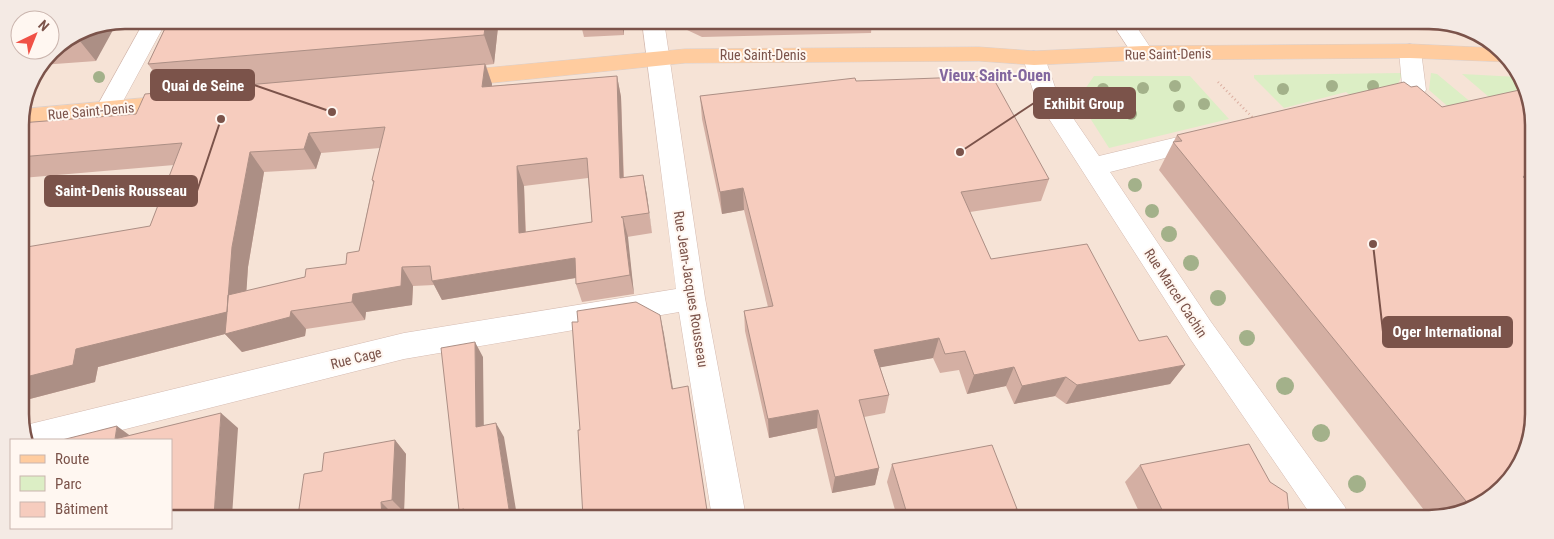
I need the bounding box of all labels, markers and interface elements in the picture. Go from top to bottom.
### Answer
north arrow [10,10,60,60]
text: N [35,17,52,34]
street label: Rue Saint-Denis [1125,45,1211,63]
street label: Rue Saint-Denis [720,47,806,63]
district label: Vieux Saint-Ouen [939,66,1051,85]
callout: Quai de Seine [151,70,254,100]
text: Quai de Seine [162,77,244,95]
callout: Exhibit Group [1034,88,1135,118]
text: Exhibit Group [1044,95,1124,113]
street label: Rue Saint-Denis [47,99,135,123]
callout: Saint-Denis Rousseau [45,176,197,206]
text: Saint-Denis Rousseau [55,182,187,200]
street label: Rue Jean-Jacques Rousseau [671,210,711,368]
street label: Rue Marcel Cachin [1141,246,1211,340]
callout: Oger International [1383,317,1512,347]
text: Oger International [1393,323,1501,341]
street label: Rue Cage [329,344,384,372]
legend [10,439,172,529]
text: Route [55,450,89,468]
text: Parc [55,475,82,493]
text: Bâtiment [55,500,108,518]

